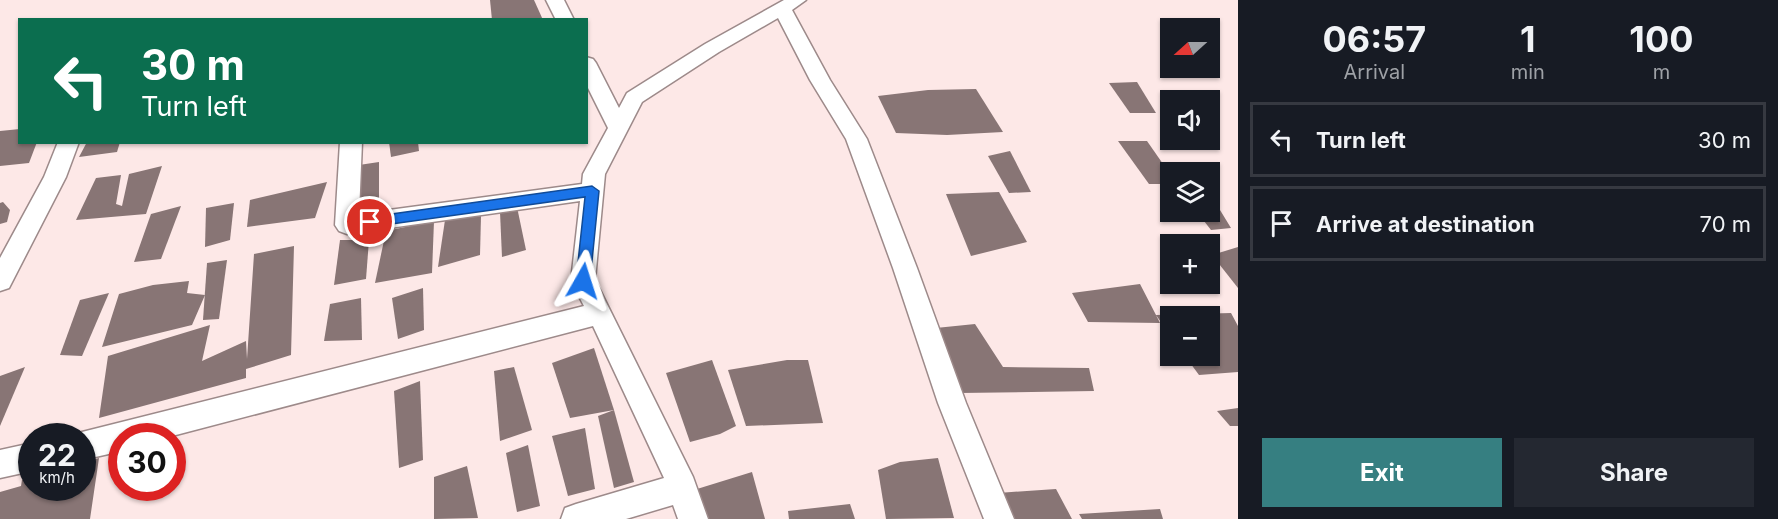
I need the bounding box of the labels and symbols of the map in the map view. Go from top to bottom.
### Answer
north arrow [1160,18,1220,78]
pin [344,196,395,247]
position arrow [551,249,615,313]
speed limit sign: 30 [108,423,186,501]

